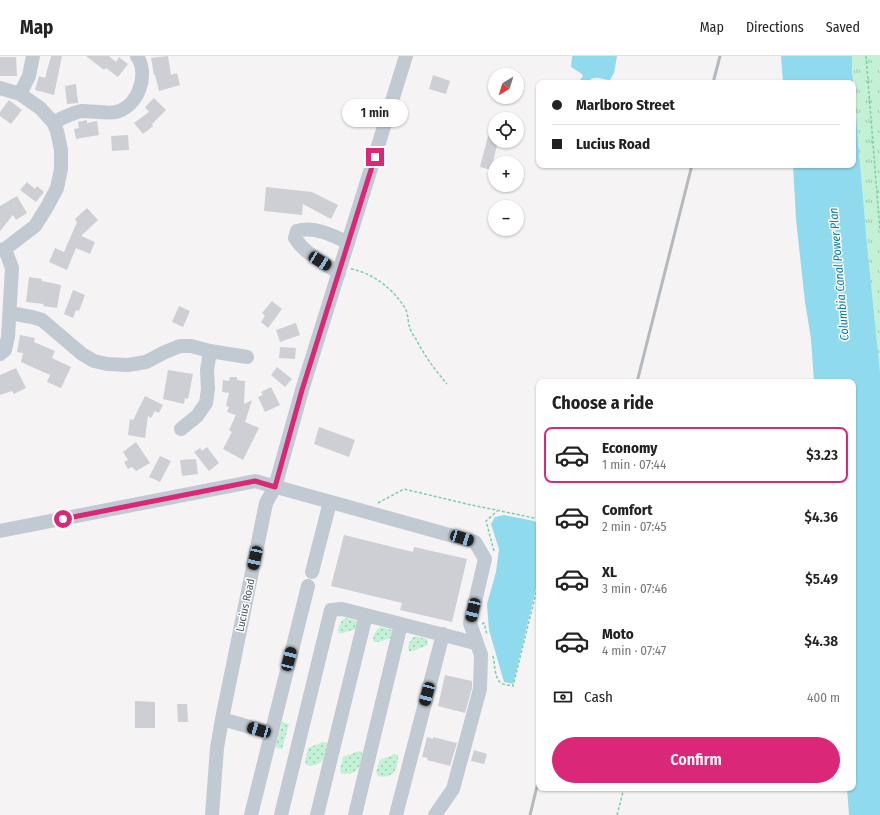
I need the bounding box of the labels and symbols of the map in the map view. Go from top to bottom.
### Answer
north arrow [488,68,524,104]
callout: 1 min [342,99,408,127]
route end [366,148,384,166]
water label: Columbia Canal Power Plan [826,207,852,341]
car [307,250,333,272]
route start [54,510,72,528]
car [449,529,475,547]
car [247,545,263,571]
street label: Lucius Road [234,577,257,633]
car [464,597,482,623]
car [280,646,298,672]
car [418,681,436,707]
car [246,721,272,739]

